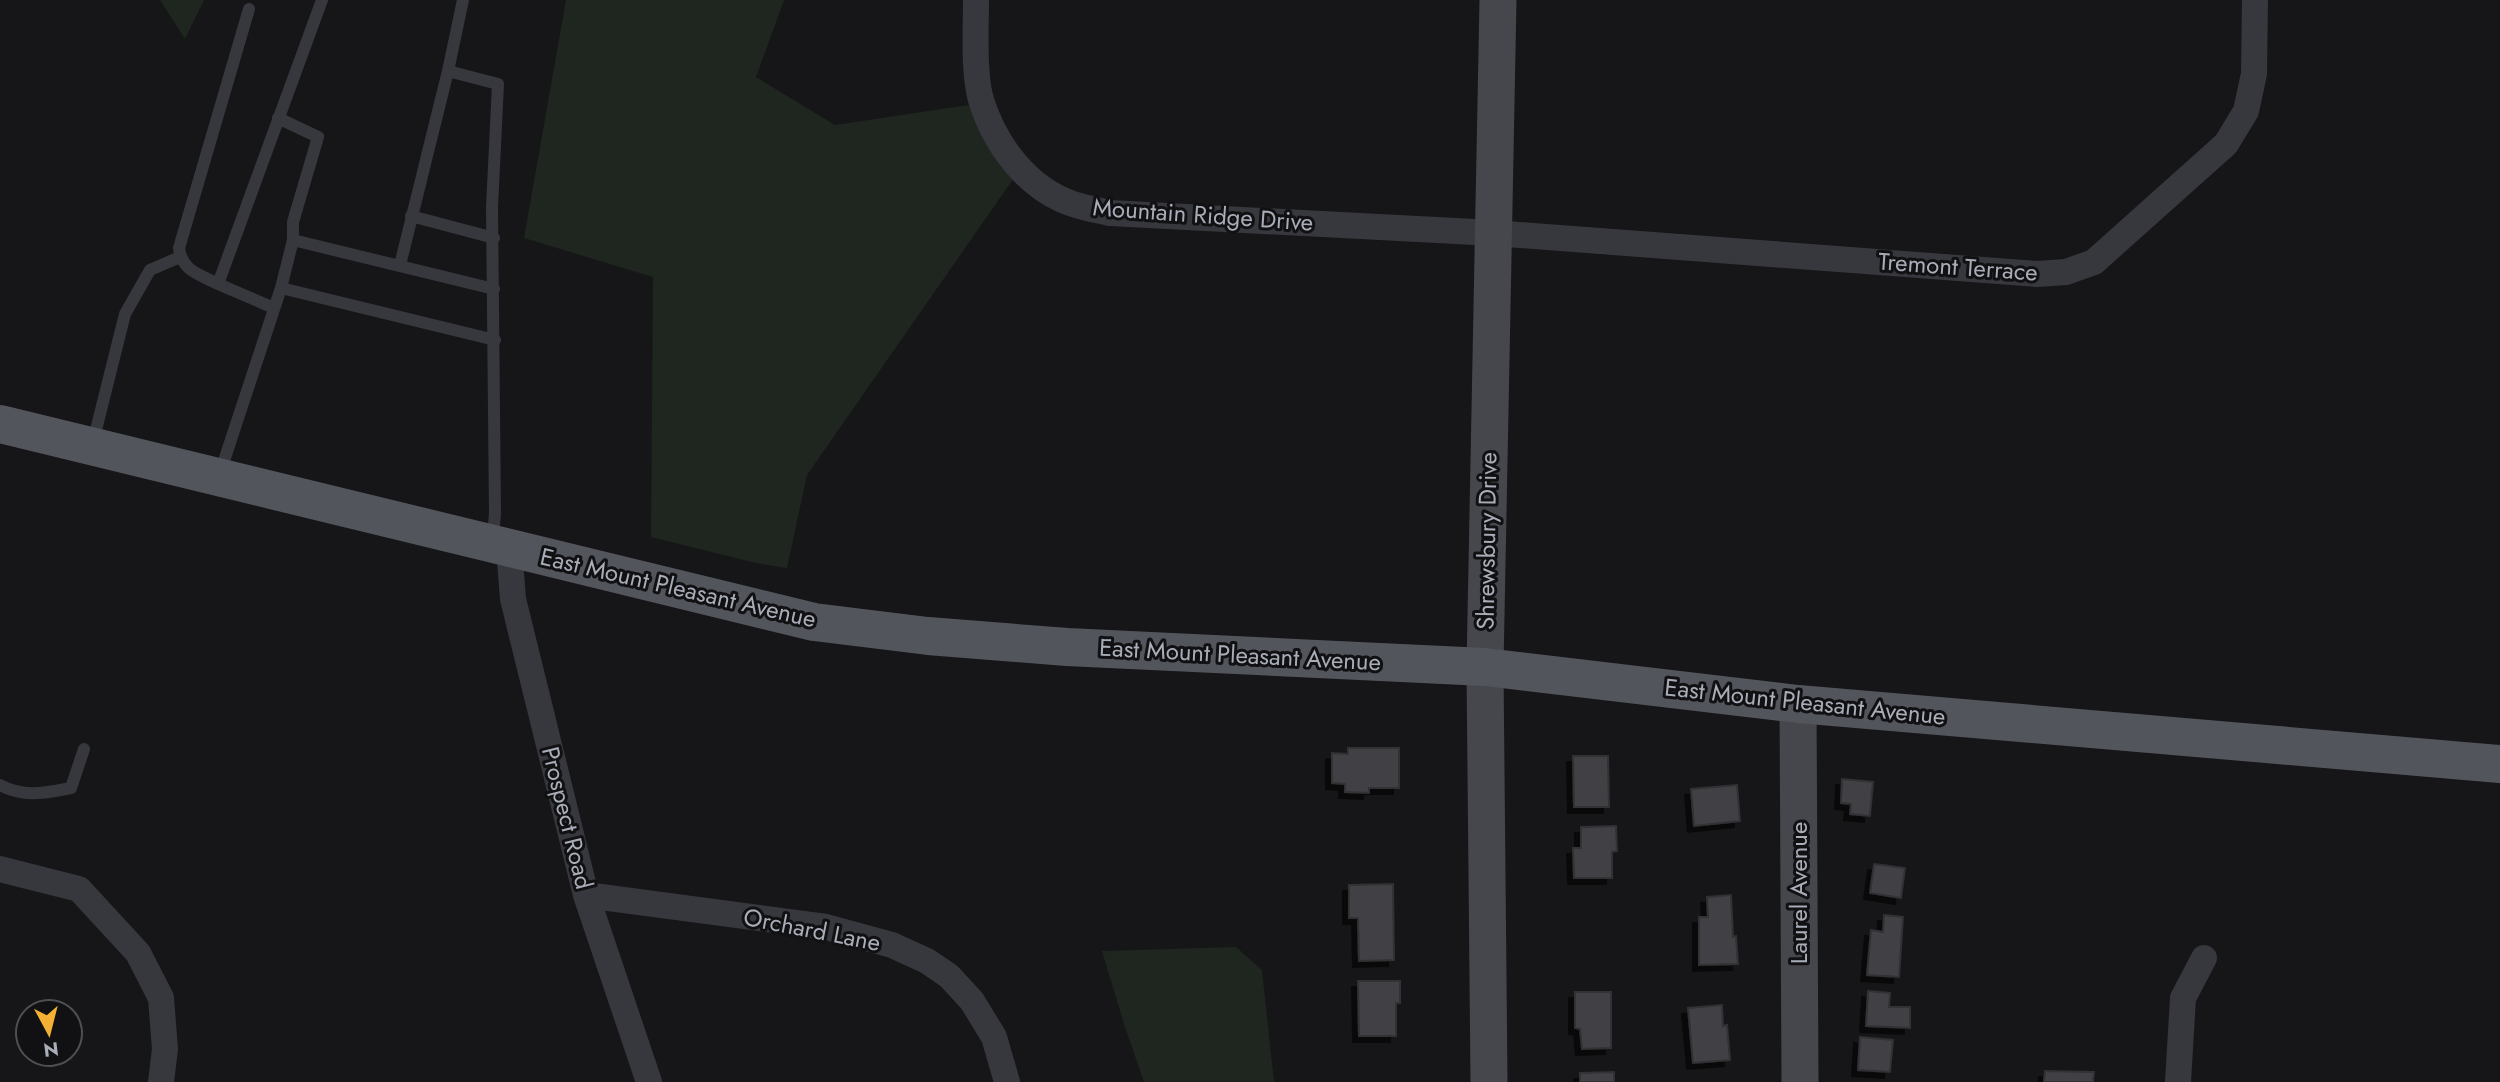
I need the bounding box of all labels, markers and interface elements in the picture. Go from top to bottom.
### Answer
street label: Mountain Ridge Drive [1092,189,1315,240]
street label: Tremont Terrace [1877,243,2039,290]
street label: Shrewsbury Drive [1467,452,1506,630]
street label: East Mount Pleasant Avenue [537,539,820,636]
street label: East Mount Pleasant Avenue [1098,630,1382,679]
street label: East Mount Pleasant Avenue [1663,669,1947,734]
street label: Prospect Road [533,743,602,893]
street label: Laurel Avenue [1781,822,1816,964]
street label: Orchard Lane [741,899,884,960]
north arrow [14,998,84,1068]
text: N [42,1035,60,1064]

